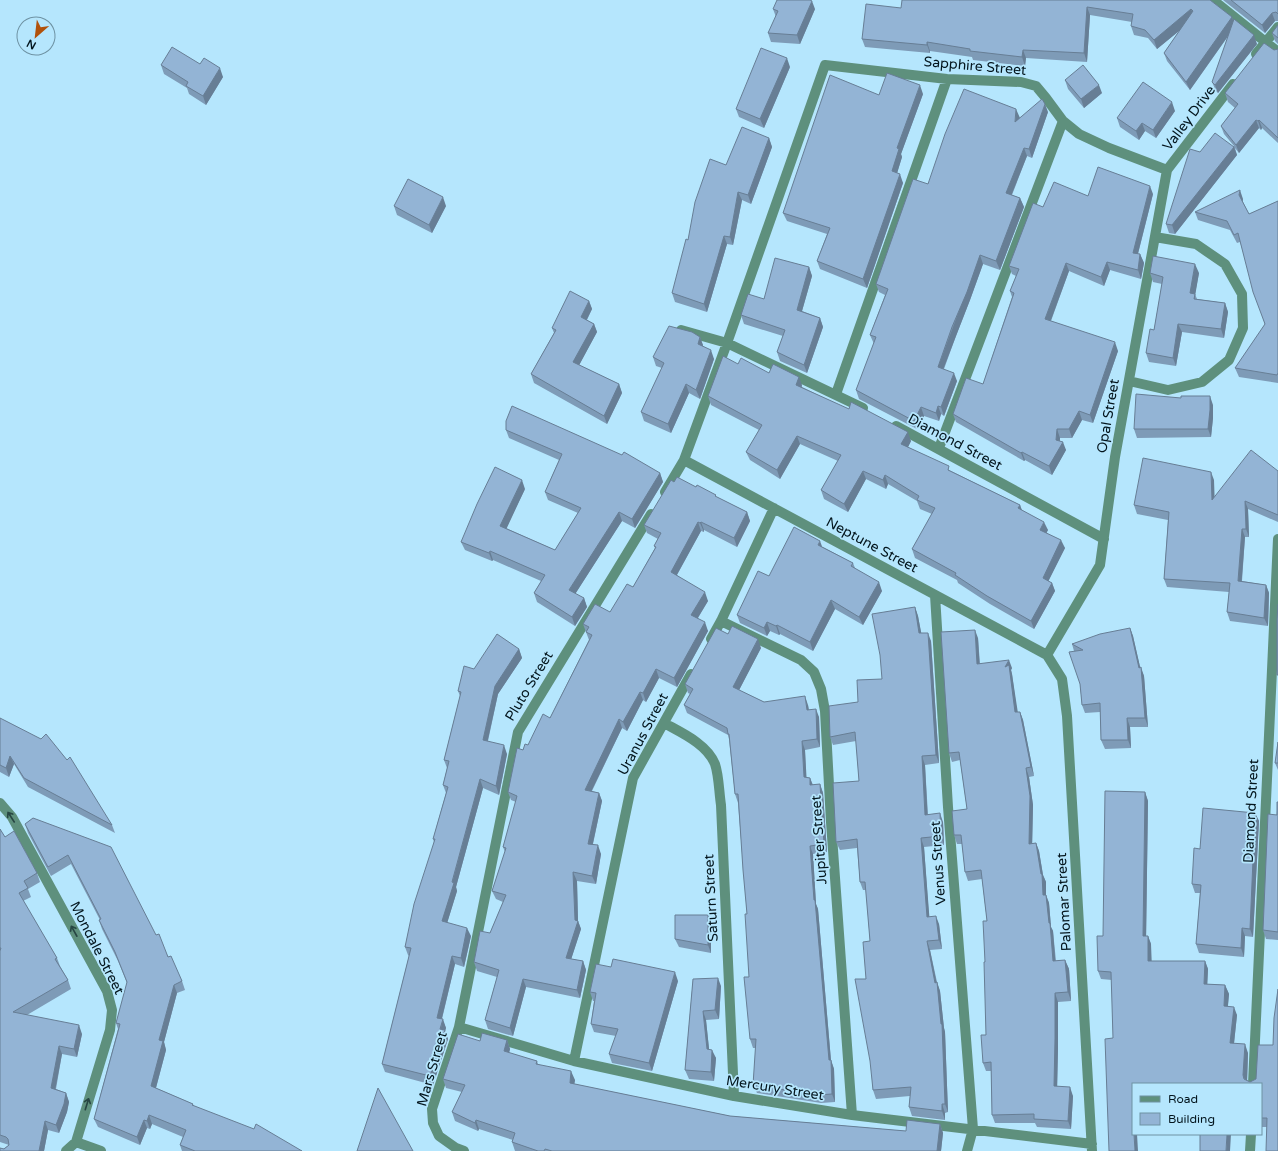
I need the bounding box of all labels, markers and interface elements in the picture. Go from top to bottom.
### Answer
north arrow [16,16,56,56]
text: N [25,37,38,52]
street label: Sapphire Street [923,53,1028,79]
street label: Valley Drive [1159,82,1219,154]
street label: Opal Street [1093,377,1123,454]
street label: Diamond Street [905,410,1006,474]
street label: Neptune Street [823,514,921,577]
street label: Pluto Street [501,647,557,724]
street label: Uranus Street [614,689,672,778]
street label: Diamond Street [1240,758,1262,863]
street label: Jupiter Street [807,794,831,885]
one-way arrow [7,812,15,823]
street label: Venus Street [927,820,949,906]
street label: Palomar Street [1053,852,1075,952]
street label: Saturn Street [700,853,722,942]
street label: Mondale Street [66,899,128,998]
one-way arrow [69,925,77,937]
street label: Mars Street [413,1029,451,1108]
street label: Mercury Street [725,1072,826,1104]
legend [1132,1083,1262,1135]
text: Road [1168,1092,1198,1106]
one-way arrow [84,1098,91,1111]
text: Building [1168,1112,1215,1126]

